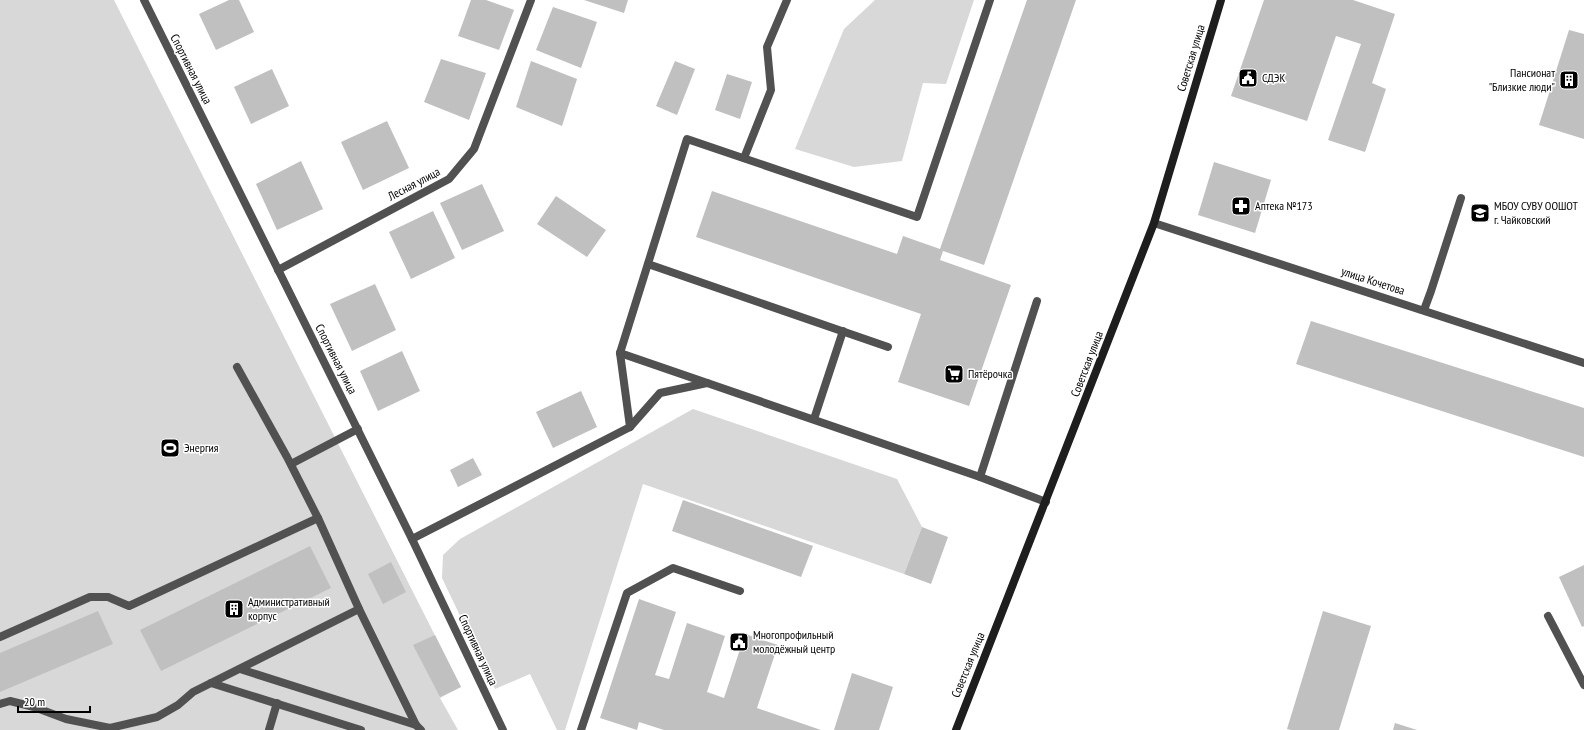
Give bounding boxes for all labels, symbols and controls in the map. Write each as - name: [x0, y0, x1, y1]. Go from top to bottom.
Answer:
- street label: Советская улица: [1173, 22, 1208, 93]
- street label: Спортивная улица: [167, 31, 216, 106]
- place label: Пансионат "Близкие люди": [1489, 65, 1555, 94]
- public building icon: СДЭК: [1237, 67, 1259, 89]
- building icon: Пансионат "Близкие люди": [1558, 69, 1580, 91]
- place label: СДЭК: [1262, 70, 1285, 85]
- street label: Лесная улица: [384, 163, 443, 204]
- pharmacy icon: Аптека №173: [1230, 195, 1252, 217]
- place label: Аптека №173: [1255, 198, 1313, 213]
- place label: МБОУ СУВУ ООШОТ г. Чайковский: [1494, 198, 1579, 227]
- school or university icon: МБОУ СУВУ ООШОТ г. Чайковский: [1469, 202, 1491, 224]
- street label: улица Кочетова: [1339, 263, 1407, 298]
- street label: Спортивная улица: [312, 321, 361, 396]
- street label: Советская улица: [1067, 329, 1106, 399]
- supermarket icon: Пятёрочка: [943, 363, 965, 385]
- place label: Пятёрочка: [968, 366, 1012, 381]
- sports icon: Энергия: [159, 437, 181, 459]
- place label: Энергия: [184, 440, 219, 455]
- place label: Административный корпус: [248, 594, 330, 623]
- building icon: Административный корпус: [223, 598, 245, 620]
- street label: Спортивная улица: [455, 612, 502, 688]
- place label: Многопрофильный молодёжный центр: [753, 627, 835, 656]
- street label: Советская улица: [948, 630, 988, 700]
- public building icon: Многопрофильный молодёжный центр: [728, 631, 750, 653]
- scale bar: [18, 688, 90, 714]
- text: 20 m: [24, 694, 45, 709]

